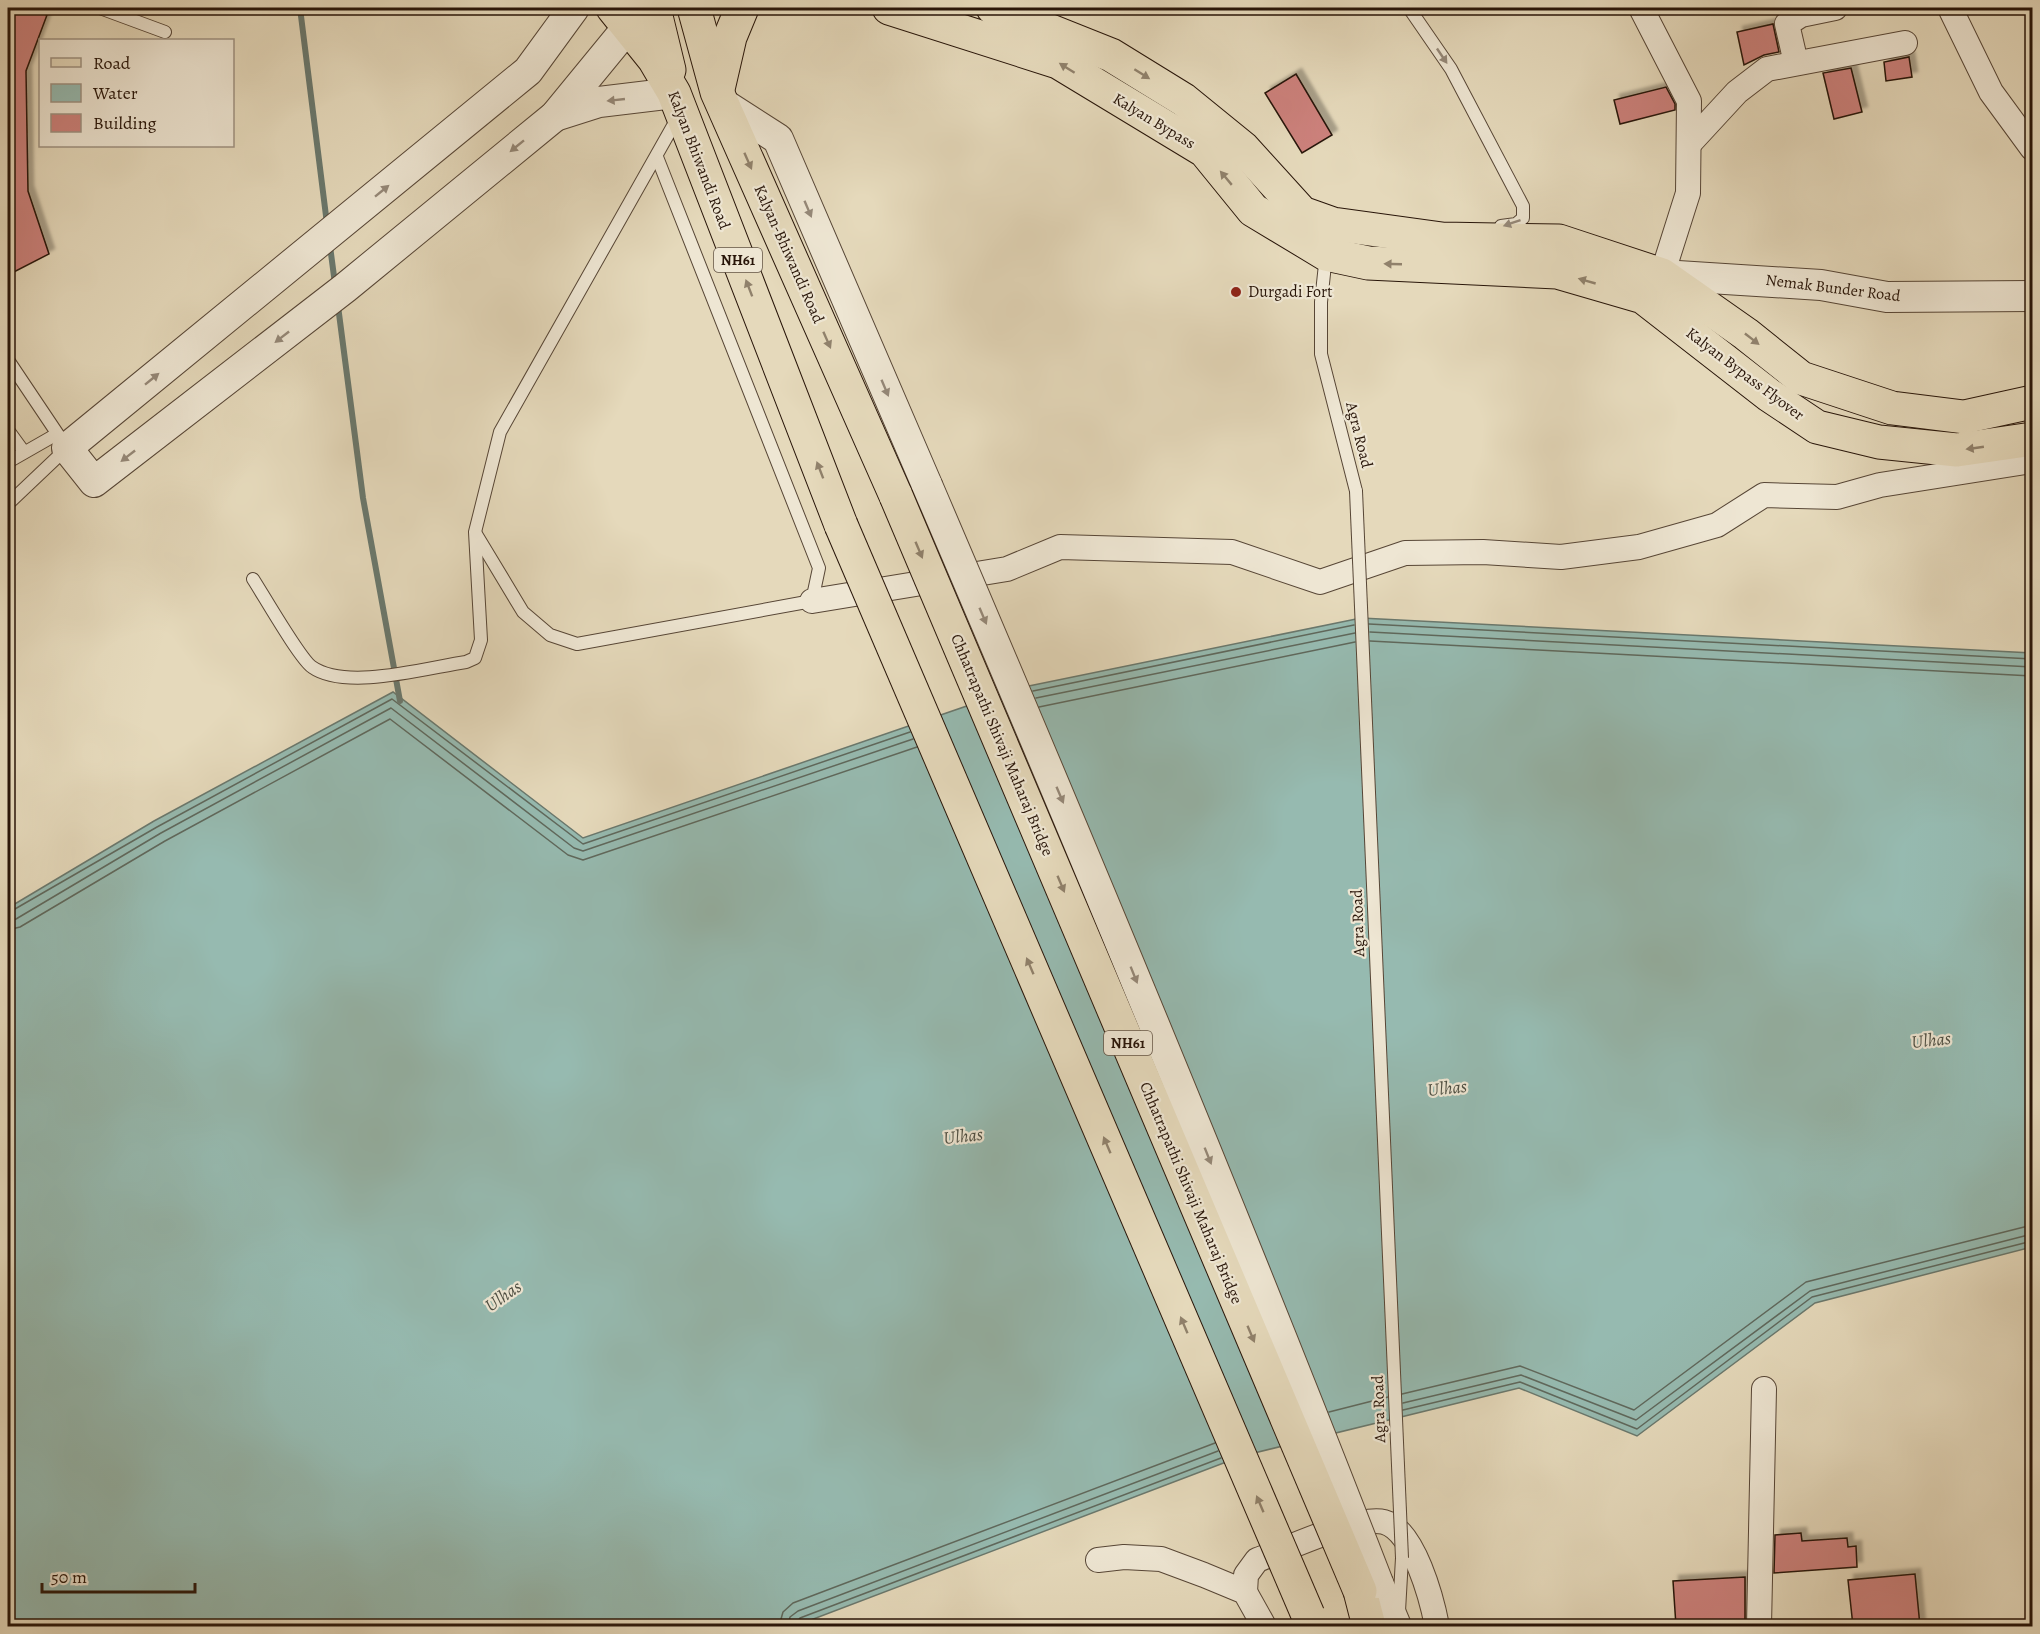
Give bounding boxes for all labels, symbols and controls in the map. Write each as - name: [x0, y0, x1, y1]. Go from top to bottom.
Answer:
- legend: [39, 39, 234, 147]
- one-way arrow: [1436, 48, 1447, 64]
- text: Road: [93, 51, 131, 75]
- one-way arrow: [1059, 62, 1075, 73]
- one-way arrow: [1134, 68, 1150, 79]
- text: Water: [92, 81, 138, 105]
- street label: Kalyan Bhiwandi Road: [662, 87, 736, 233]
- street label: Kalyan Bypass: [1109, 88, 1199, 154]
- one-way arrow: [607, 96, 626, 105]
- text: Building: [93, 111, 157, 135]
- one-way arrow: [509, 140, 525, 153]
- one-way arrow: [743, 153, 753, 171]
- one-way arrow: [1221, 170, 1233, 185]
- street label: Kalyan-Bhiwandi Road: [749, 181, 830, 327]
- one-way arrow: [374, 185, 389, 198]
- one-way arrow: [803, 200, 813, 218]
- one-way arrow: [1503, 218, 1521, 228]
- road number: NH61: [714, 248, 762, 272]
- one-way arrow: [1384, 259, 1403, 268]
- street label: Nemak Bunder Road: [1764, 269, 1902, 307]
- one-way arrow: [1577, 276, 1595, 285]
- one-way arrow: [744, 279, 754, 297]
- place label: Durgadi Fort: [1248, 281, 1332, 303]
- marker: Durgadi Fort: [1229, 285, 1243, 299]
- street label: Kalyan Bypass Flyover: [1681, 322, 1809, 426]
- one-way arrow: [274, 330, 290, 343]
- one-way arrow: [822, 331, 832, 349]
- one-way arrow: [1744, 332, 1760, 345]
- one-way arrow: [144, 374, 159, 386]
- one-way arrow: [881, 379, 890, 397]
- street label: Agra Road: [1340, 399, 1378, 471]
- one-way arrow: [1965, 443, 1984, 452]
- one-way arrow: [120, 450, 136, 462]
- one-way arrow: [814, 461, 824, 479]
- one-way arrow: [914, 541, 924, 559]
- one-way arrow: [978, 607, 988, 625]
- street label: Chhatrapathi Shivaji Maharaj Bridge: [945, 631, 1059, 859]
- one-way arrow: [1055, 786, 1065, 804]
- one-way arrow: [1056, 875, 1065, 892]
- street label: Agra Road: [1346, 889, 1370, 958]
- one-way arrow: [1025, 957, 1034, 975]
- one-way arrow: [1130, 966, 1139, 984]
- water label: Ulhas: [1910, 1026, 1952, 1054]
- road number: NH61: [1104, 1031, 1152, 1055]
- water label: Ulhas: [1426, 1074, 1468, 1102]
- street label: Chhatrapathi Shivaji Maharaj Bridge: [1134, 1079, 1248, 1307]
- water label: Ulhas: [942, 1122, 984, 1150]
- one-way arrow: [1102, 1136, 1112, 1154]
- one-way arrow: [1203, 1147, 1213, 1165]
- water label: Ulhas: [480, 1275, 526, 1317]
- one-way arrow: [1179, 1316, 1188, 1333]
- one-way arrow: [1247, 1325, 1256, 1343]
- street label: Agra Road: [1367, 1375, 1391, 1444]
- one-way arrow: [1255, 1494, 1265, 1512]
- scale bar: [42, 1556, 195, 1594]
- text: 50 m: [51, 1565, 87, 1589]

